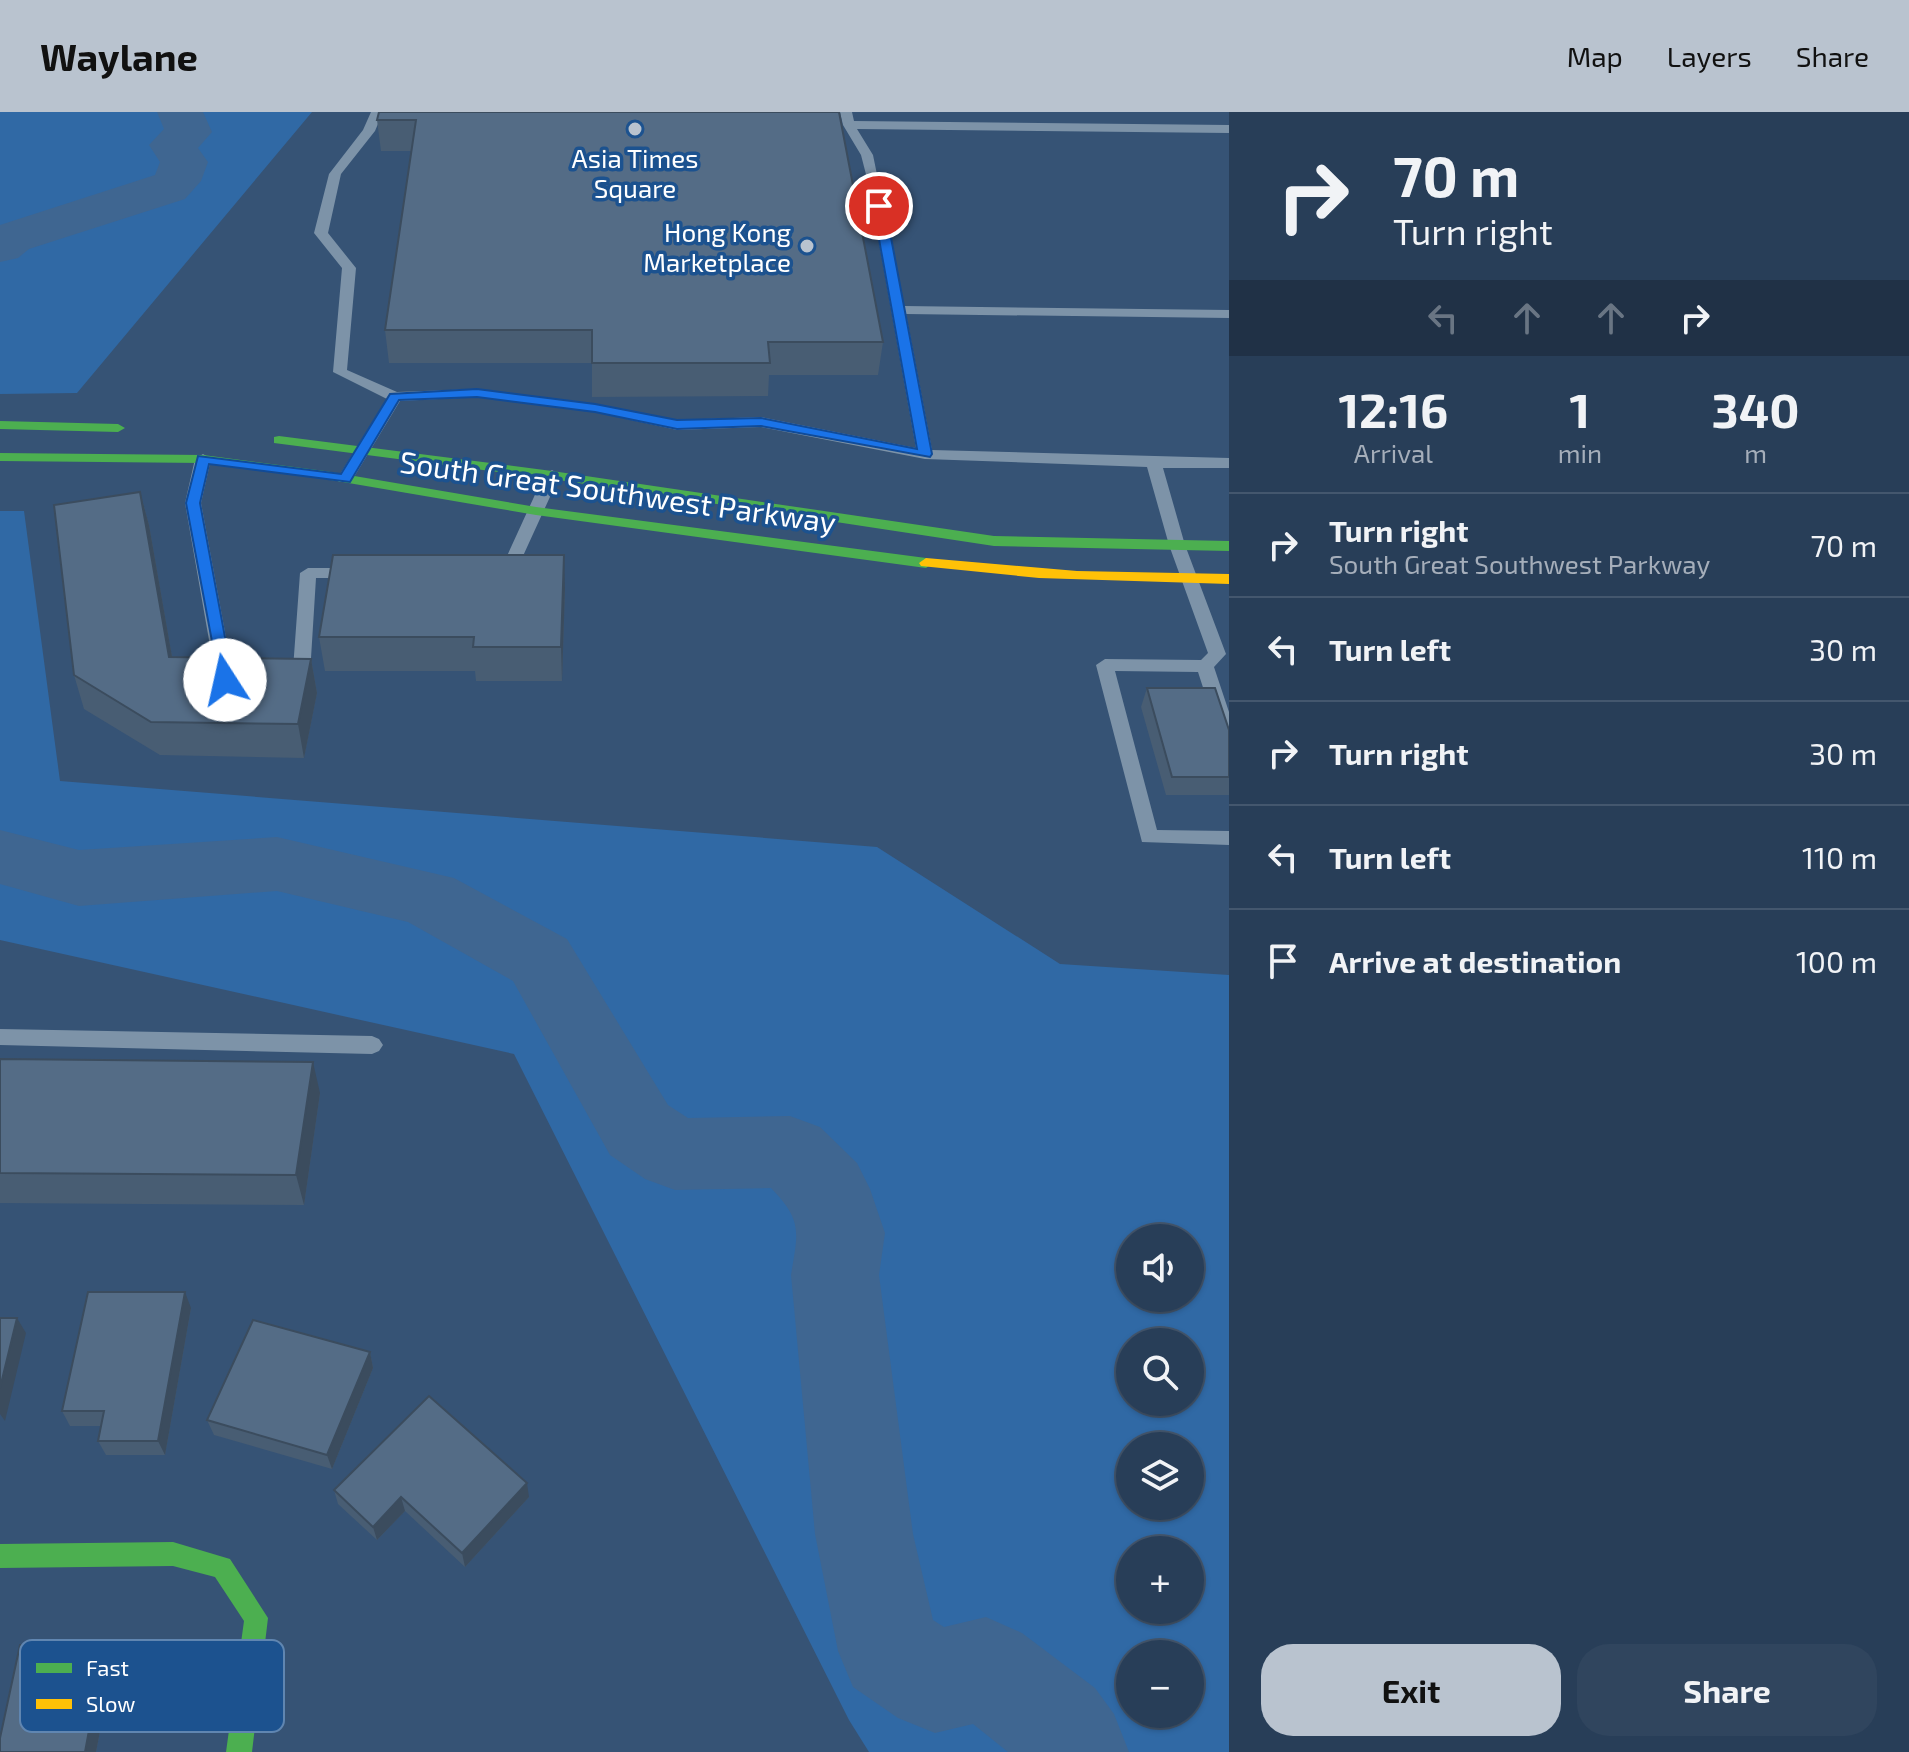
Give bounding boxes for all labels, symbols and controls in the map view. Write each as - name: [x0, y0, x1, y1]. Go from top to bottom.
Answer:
- text: Waylane: [40, 33, 198, 79]
- text: Map: [1567, 39, 1623, 73]
- text: Layers: [1667, 39, 1752, 73]
- text: Share: [1796, 39, 1869, 73]
- marker: Asia Times Square: [626, 120, 644, 138]
- text: 70 m: [1393, 141, 1519, 208]
- place label: Asia Times Square: [572, 142, 698, 203]
- icon: right: [1261, 144, 1365, 248]
- pin: [845, 172, 913, 240]
- icon: arrive: [857, 184, 901, 228]
- text: Turn right: [1393, 209, 1553, 252]
- place label: Hong Kong Marketplace: [643, 216, 791, 277]
- marker: Hong Kong Marketplace: [798, 237, 816, 255]
- icon: left: [1421, 296, 1465, 340]
- icon: ahead: [1505, 296, 1549, 340]
- icon: ahead: [1589, 296, 1633, 340]
- icon: right: [1673, 296, 1717, 340]
- text: 12:16: [1338, 380, 1448, 438]
- text: 1: [1570, 380, 1590, 438]
- text: 340: [1712, 380, 1800, 438]
- text: Arrival: [1354, 437, 1433, 468]
- text: min: [1558, 437, 1602, 468]
- text: m: [1744, 437, 1767, 468]
- street label: South Great Southwest Parkway: [398, 443, 838, 539]
- text: Turn right: [1329, 512, 1469, 548]
- icon: right: [1261, 523, 1305, 567]
- text: 70 m: [1811, 527, 1877, 563]
- text: South Great Southwest Parkway: [1329, 548, 1710, 579]
- icon: left: [1261, 627, 1305, 671]
- text: Turn left: [1329, 631, 1451, 667]
- text: 30 m: [1809, 631, 1877, 667]
- position arrow: [183, 638, 267, 722]
- icon: right: [1261, 731, 1305, 775]
- text: Turn right: [1329, 735, 1469, 771]
- text: 30 m: [1809, 735, 1877, 771]
- icon: left: [1261, 835, 1305, 879]
- text: Turn left: [1329, 839, 1451, 875]
- text: 110 m: [1802, 839, 1877, 875]
- icon: arrive: [1261, 939, 1305, 983]
- text: Arrive at destination: [1329, 943, 1621, 979]
- text: 100 m: [1796, 943, 1877, 979]
- map controls: [1116, 1224, 1204, 1728]
- button: sound: [1116, 1224, 1204, 1312]
- button: search: [1116, 1328, 1204, 1416]
- button: layers: [1116, 1432, 1204, 1520]
- button: +: [1116, 1536, 1204, 1624]
- legend: [20, 1640, 284, 1732]
- button: −: [1116, 1640, 1204, 1728]
- button: Exit: [1261, 1644, 1561, 1736]
- button: Share: [1577, 1644, 1877, 1736]
- text: Fast: [86, 1654, 129, 1680]
- text: Slow: [86, 1690, 135, 1716]

